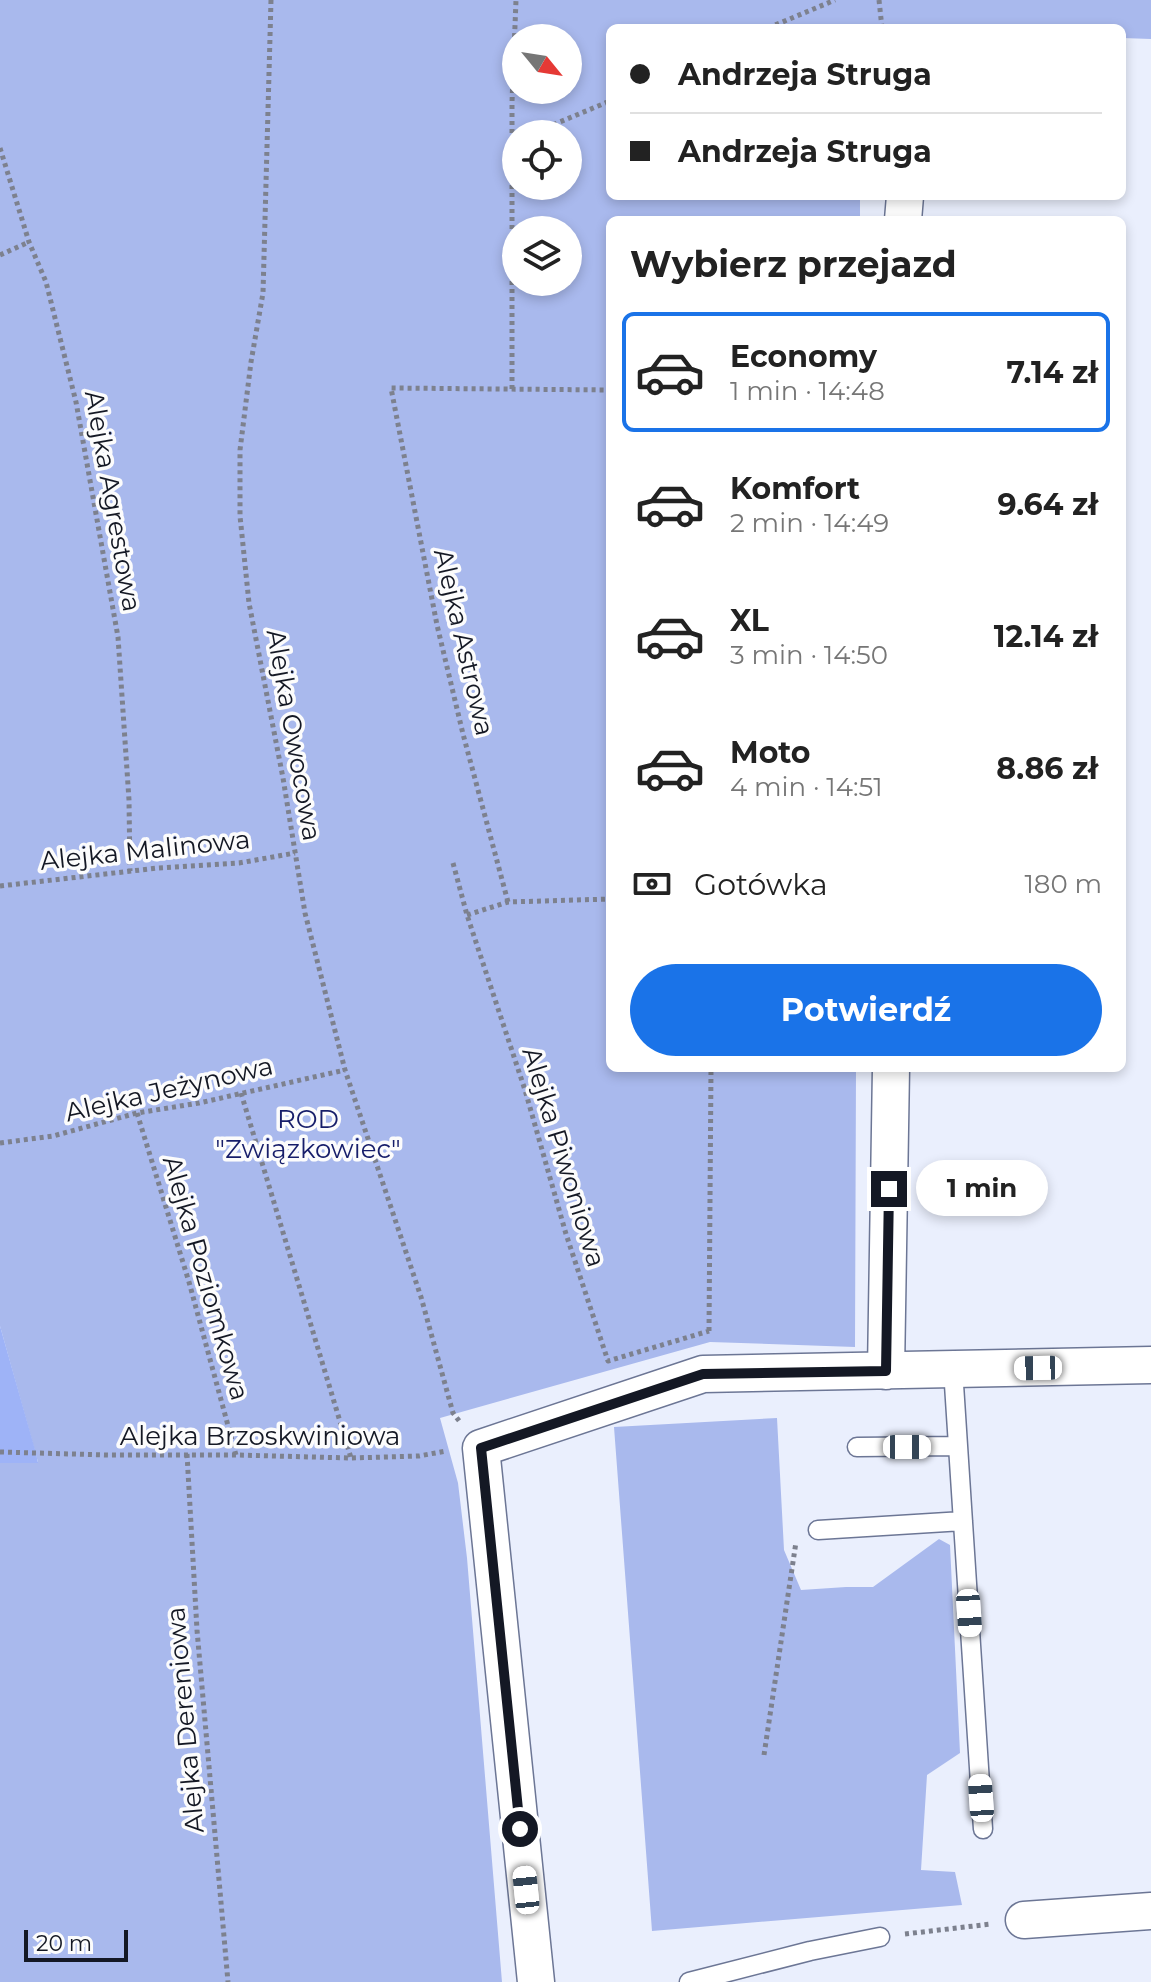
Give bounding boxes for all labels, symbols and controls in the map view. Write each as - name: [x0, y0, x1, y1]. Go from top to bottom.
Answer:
- north arrow: [502, 24, 582, 104]
- map controls: [502, 24, 582, 296]
- text: Andrzeja Struga: [678, 56, 932, 93]
- button: locate: [502, 120, 582, 200]
- text: Andrzeja Struga: [678, 133, 932, 170]
- button: layers: [502, 216, 582, 296]
- text: Wybierz przejazd: [630, 242, 957, 286]
- icon: car: [634, 336, 706, 408]
- text: Economy: [730, 338, 877, 375]
- text: 7.14 zł: [1006, 354, 1098, 391]
- text: 1 min · 14:48: [730, 375, 885, 407]
- street label: Alejka Agrestowa: [78, 388, 148, 614]
- icon: car: [634, 468, 706, 540]
- text: Komfort: [730, 470, 860, 507]
- text: 9.64 zł: [997, 486, 1098, 523]
- text: 2 min · 14:49: [730, 507, 889, 539]
- street label: Alejka Astrowa: [427, 545, 501, 739]
- icon: car: [634, 600, 706, 672]
- text: XL: [730, 602, 769, 639]
- text: 12.14 zł: [994, 618, 1098, 655]
- street label: Alejka Owocowa: [260, 627, 328, 843]
- text: 3 min · 14:50: [730, 639, 888, 671]
- icon: car: [634, 732, 706, 804]
- text: Moto: [730, 734, 811, 771]
- text: 8.86 zł: [996, 750, 1098, 787]
- text: 4 min · 14:51: [730, 771, 883, 803]
- street label: Alejka Malinowa: [38, 823, 252, 877]
- icon: cash: [630, 862, 674, 906]
- text: Gotówka: [694, 866, 828, 903]
- text: 180 m: [1024, 868, 1102, 900]
- button: Potwierdź: [630, 964, 1102, 1056]
- street label: Alejka Piwoniowa: [515, 1043, 613, 1271]
- street label: Alejka Jeżynowa: [62, 1050, 276, 1128]
- park label: ROD "Związkowiec": [215, 1103, 401, 1165]
- street label: Alejka Poziomkowa: [156, 1152, 256, 1404]
- callout: 1 min: [917, 1161, 1049, 1217]
- route end: [871, 1171, 907, 1207]
- text: 1 min: [947, 1172, 1017, 1204]
- car: [1014, 1356, 1062, 1380]
- street label: Alejka Brzoskwiniowa: [120, 1420, 400, 1452]
- car: [883, 1435, 931, 1459]
- car: [955, 1588, 983, 1638]
- street label: Alejka Dereniowa: [159, 1606, 211, 1834]
- car: [967, 1773, 995, 1823]
- route start: [502, 1811, 538, 1847]
- car: [512, 1865, 540, 1915]
- scale bar: [24, 1926, 128, 1962]
- text: 20 m: [36, 1930, 92, 1957]

